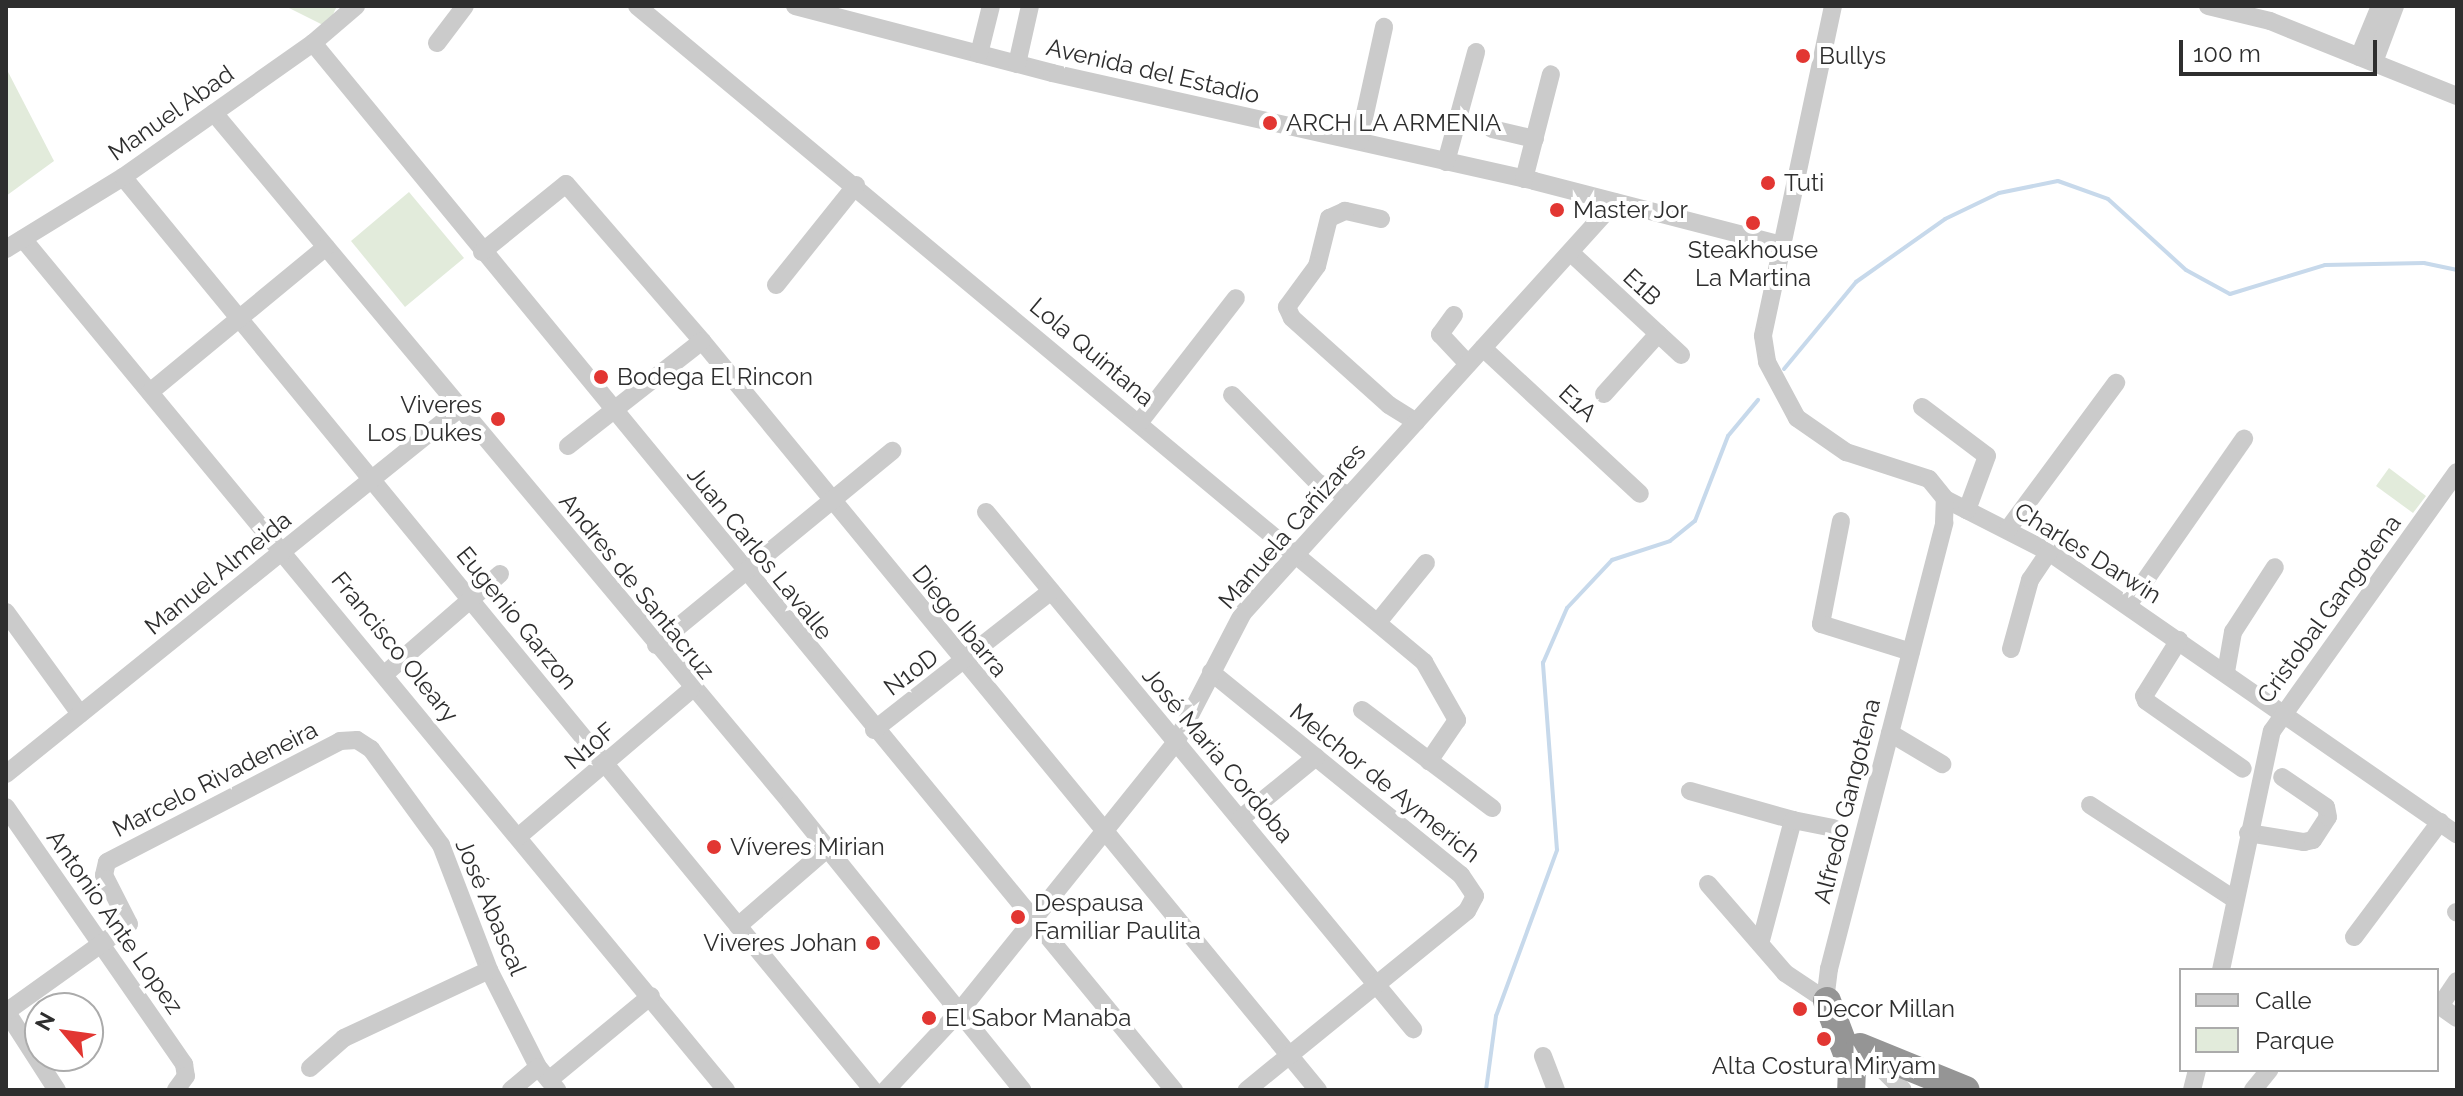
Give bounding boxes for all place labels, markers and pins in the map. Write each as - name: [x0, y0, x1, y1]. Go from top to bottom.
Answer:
- place label: Bullys: [1819, 42, 1886, 70]
- marker: Bullys: [1794, 47, 1812, 65]
- place label: ARCH LA ARMENIA: [1286, 109, 1503, 137]
- marker: ARCH LA ARMENIA: [1261, 114, 1279, 132]
- place label: Tuti: [1784, 169, 1824, 197]
- marker: Tuti: [1759, 174, 1777, 192]
- place label: Master Jor: [1573, 196, 1689, 224]
- marker: Master Jor: [1548, 201, 1566, 219]
- marker: Steakhouse La Martina: [1744, 214, 1762, 232]
- place label: Steakhouse La Martina: [1688, 236, 1818, 292]
- place label: Bodega El Rincon: [617, 363, 814, 391]
- marker: Bodega El Rincon: [592, 368, 610, 386]
- place label: Viveres Los Dukes: [367, 391, 482, 447]
- marker: Viveres Los Dukes: [489, 410, 507, 428]
- place label: Víveres Mirian: [730, 833, 885, 861]
- marker: Víveres Mirian: [705, 838, 723, 856]
- place label: Despausa Familiar Paulita: [1034, 889, 1201, 945]
- marker: Despausa Familiar Paulita: [1009, 908, 1027, 926]
- place label: Viveres Johan: [703, 929, 857, 957]
- marker: Viveres Johan: [864, 934, 882, 952]
- place label: Decor Millan: [1816, 995, 1956, 1023]
- marker: Decor Millan: [1791, 1000, 1809, 1018]
- place label: El Sabor Manaba: [945, 1004, 1133, 1032]
- marker: El Sabor Manaba: [920, 1009, 938, 1027]
- marker: Alta Costura Miryam: [1815, 1030, 1833, 1048]
- place label: Alta Costura Miryam: [1712, 1052, 1936, 1080]

